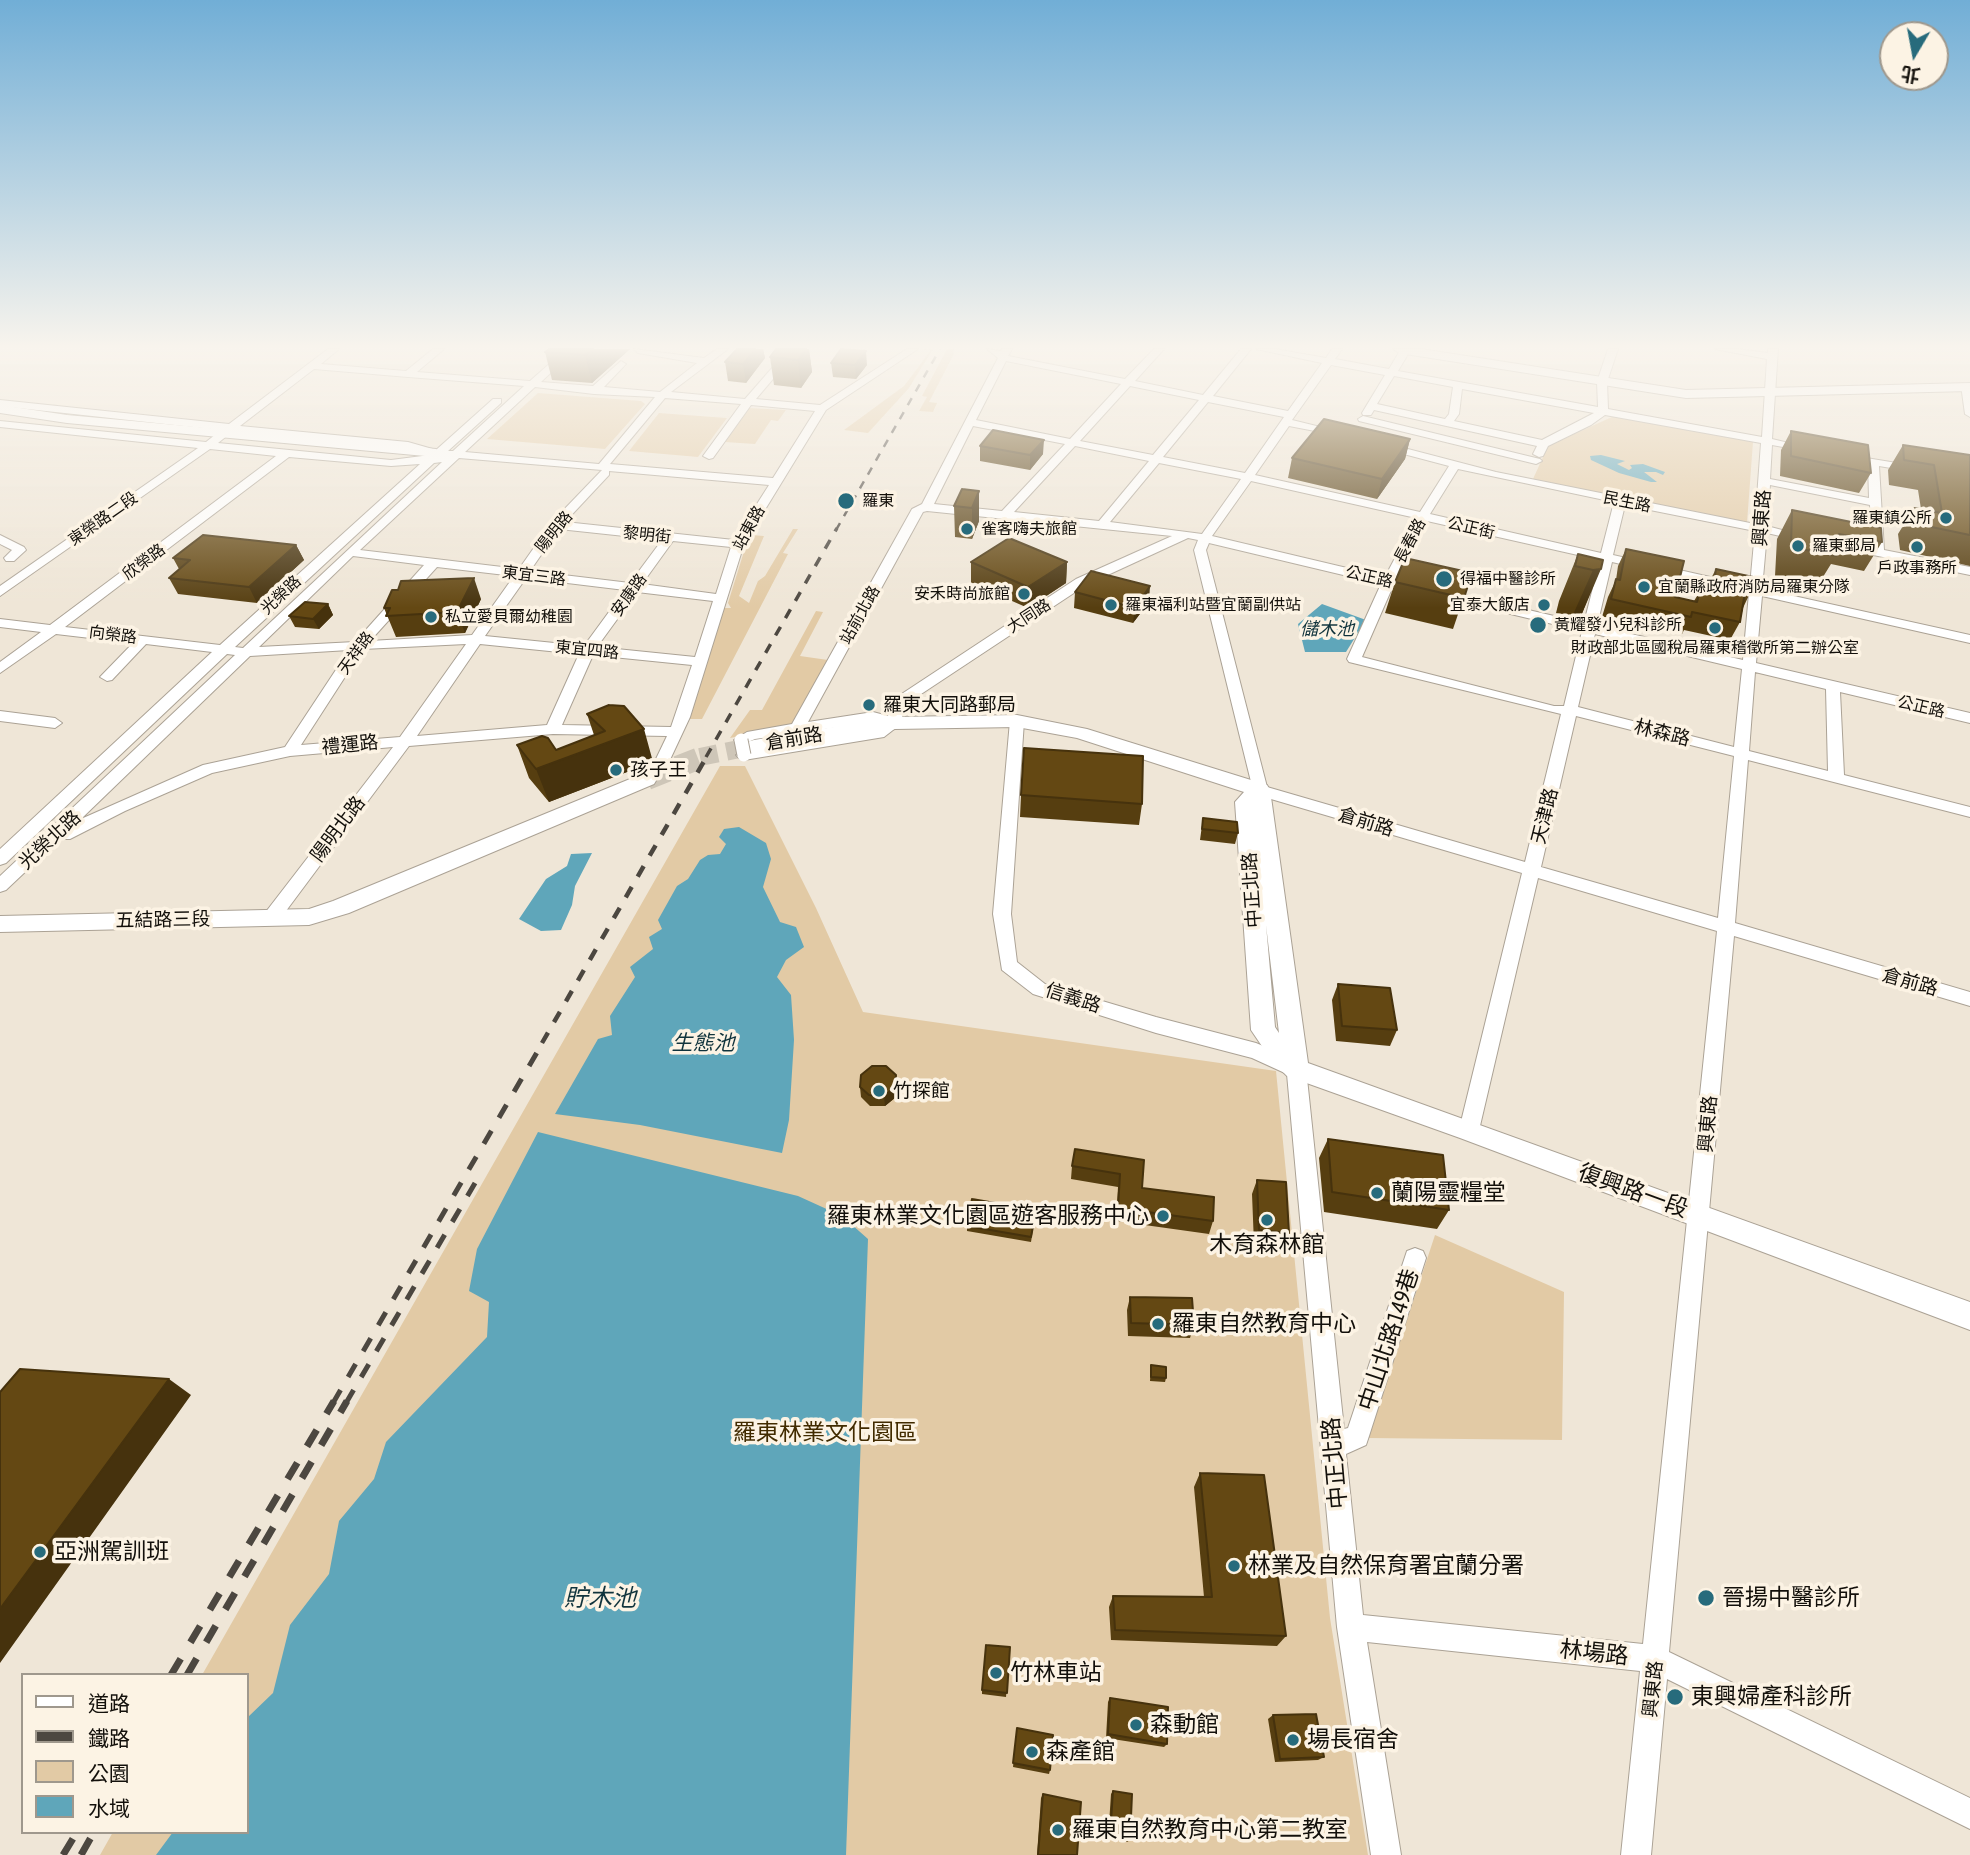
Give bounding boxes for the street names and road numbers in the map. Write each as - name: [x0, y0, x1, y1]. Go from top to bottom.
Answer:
- street label: 東榮路二段: [65, 488, 141, 550]
- street label: 民生路: [1602, 488, 1652, 516]
- street label: 興東路: [1749, 489, 1775, 547]
- street label: 站東路: [729, 502, 769, 554]
- street label: 陽明路: [531, 507, 577, 557]
- street label: 公正街: [1445, 513, 1497, 543]
- street label: 長春路: [1390, 515, 1430, 567]
- street label: 黎明街: [622, 523, 672, 547]
- street label: 欣榮路: [119, 540, 169, 584]
- street label: 公正路: [1343, 562, 1395, 592]
- street label: 東宜三路: [501, 563, 567, 589]
- street label: 安康路: [607, 570, 651, 620]
- street label: 光榮路: [257, 572, 305, 618]
- street label: 站前北路: [836, 582, 884, 648]
- street label: 大同路: [1004, 595, 1054, 637]
- street label: 向榮路: [88, 623, 138, 647]
- street label: 天祥路: [334, 628, 378, 678]
- street label: 東宜四路: [554, 637, 620, 663]
- street label: 公正路: [1895, 692, 1947, 722]
- street label: 林森路: [1632, 715, 1692, 751]
- street label: 倉前路: [764, 723, 824, 755]
- street label: 禮運路: [320, 731, 380, 759]
- street label: 天津路: [1527, 786, 1563, 846]
- street label: 陽明北路: [306, 792, 370, 866]
- street label: 倉前路: [1335, 803, 1397, 841]
- street label: 光榮北路: [14, 806, 86, 874]
- street label: 中正北路: [1238, 851, 1266, 929]
- street label: 五結路三段: [115, 908, 211, 932]
- street label: 倉前路: [1879, 963, 1941, 1001]
- street label: 信義路: [1042, 978, 1104, 1018]
- street label: 興東路: [1694, 1095, 1722, 1153]
- street label: 復興路一段: [1574, 1158, 1692, 1224]
- street label: 中山北路149巷: [1353, 1266, 1425, 1414]
- street label: 中正北路: [1317, 1416, 1353, 1510]
- street label: 林場路: [1558, 1636, 1630, 1670]
- street label: 興東路: [1639, 1659, 1667, 1719]

